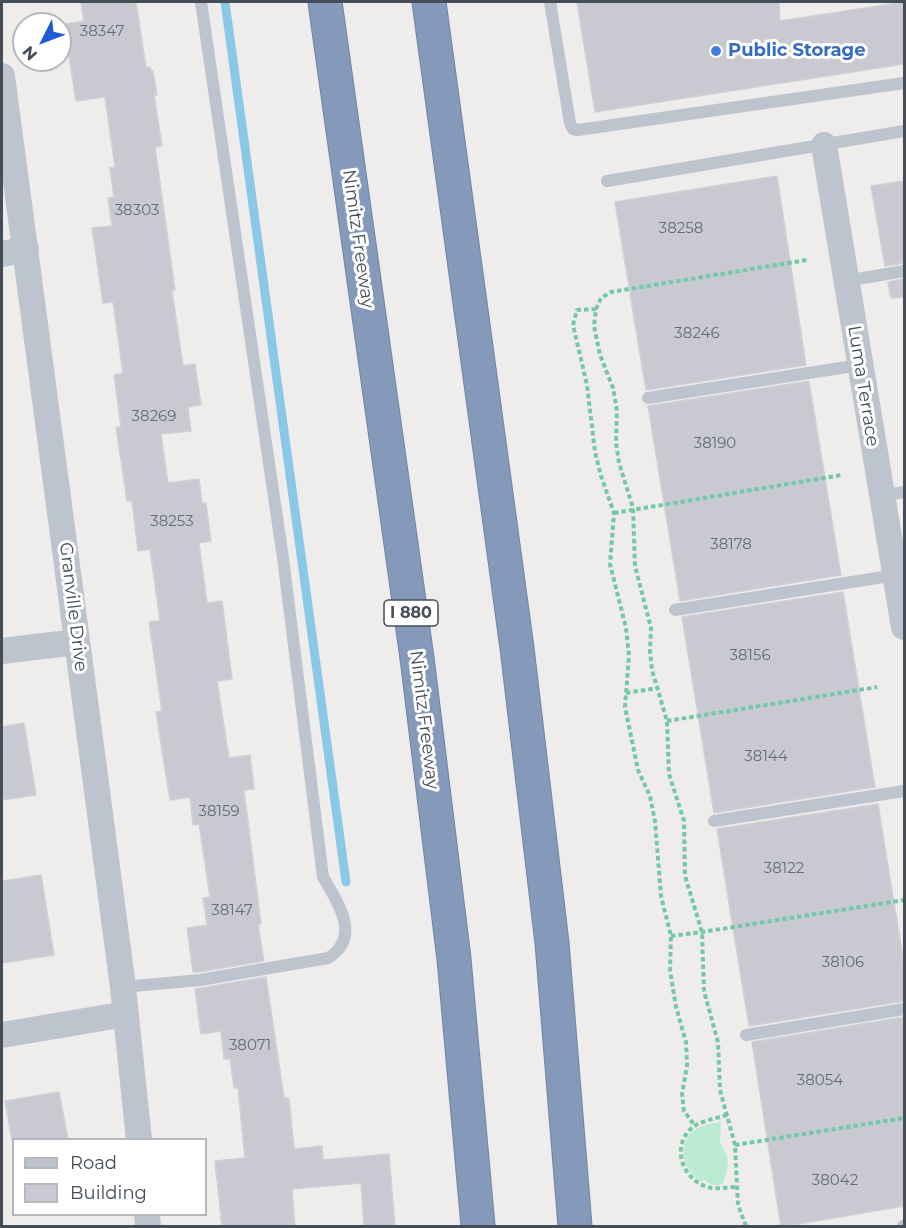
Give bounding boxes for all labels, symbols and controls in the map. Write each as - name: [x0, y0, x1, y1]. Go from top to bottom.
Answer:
- north arrow: [12, 12, 72, 72]
- house number: 38347: [80, 23, 124, 41]
- place label: Public Storage: [728, 40, 866, 62]
- text: N: [18, 42, 41, 64]
- marker: Public Storage: [709, 44, 723, 58]
- street label: Nimitz Freeway: [338, 168, 378, 310]
- house number: 38303: [115, 202, 159, 220]
- house number: 38258: [659, 220, 703, 238]
- street label: Luma Terrace: [843, 324, 883, 448]
- house number: 38246: [674, 325, 720, 343]
- house number: 38269: [132, 408, 176, 426]
- house number: 38190: [694, 435, 736, 453]
- house number: 38253: [150, 513, 194, 531]
- house number: 38178: [710, 536, 752, 554]
- street label: Granville Drive: [54, 541, 92, 673]
- road number: I 880: [384, 600, 438, 626]
- house number: 38156: [729, 647, 771, 665]
- street label: Nimitz Freeway: [405, 649, 443, 791]
- house number: 38144: [744, 748, 788, 766]
- house number: 38159: [198, 803, 240, 821]
- house number: 38122: [764, 860, 804, 878]
- house number: 38147: [211, 902, 253, 920]
- house number: 38106: [822, 954, 864, 972]
- house number: 38071: [229, 1037, 271, 1055]
- house number: 38054: [797, 1072, 843, 1090]
- legend: [12, 1138, 207, 1216]
- text: Road: [70, 1152, 117, 1174]
- house number: 38042: [812, 1172, 858, 1190]
- text: Building: [70, 1182, 147, 1204]

